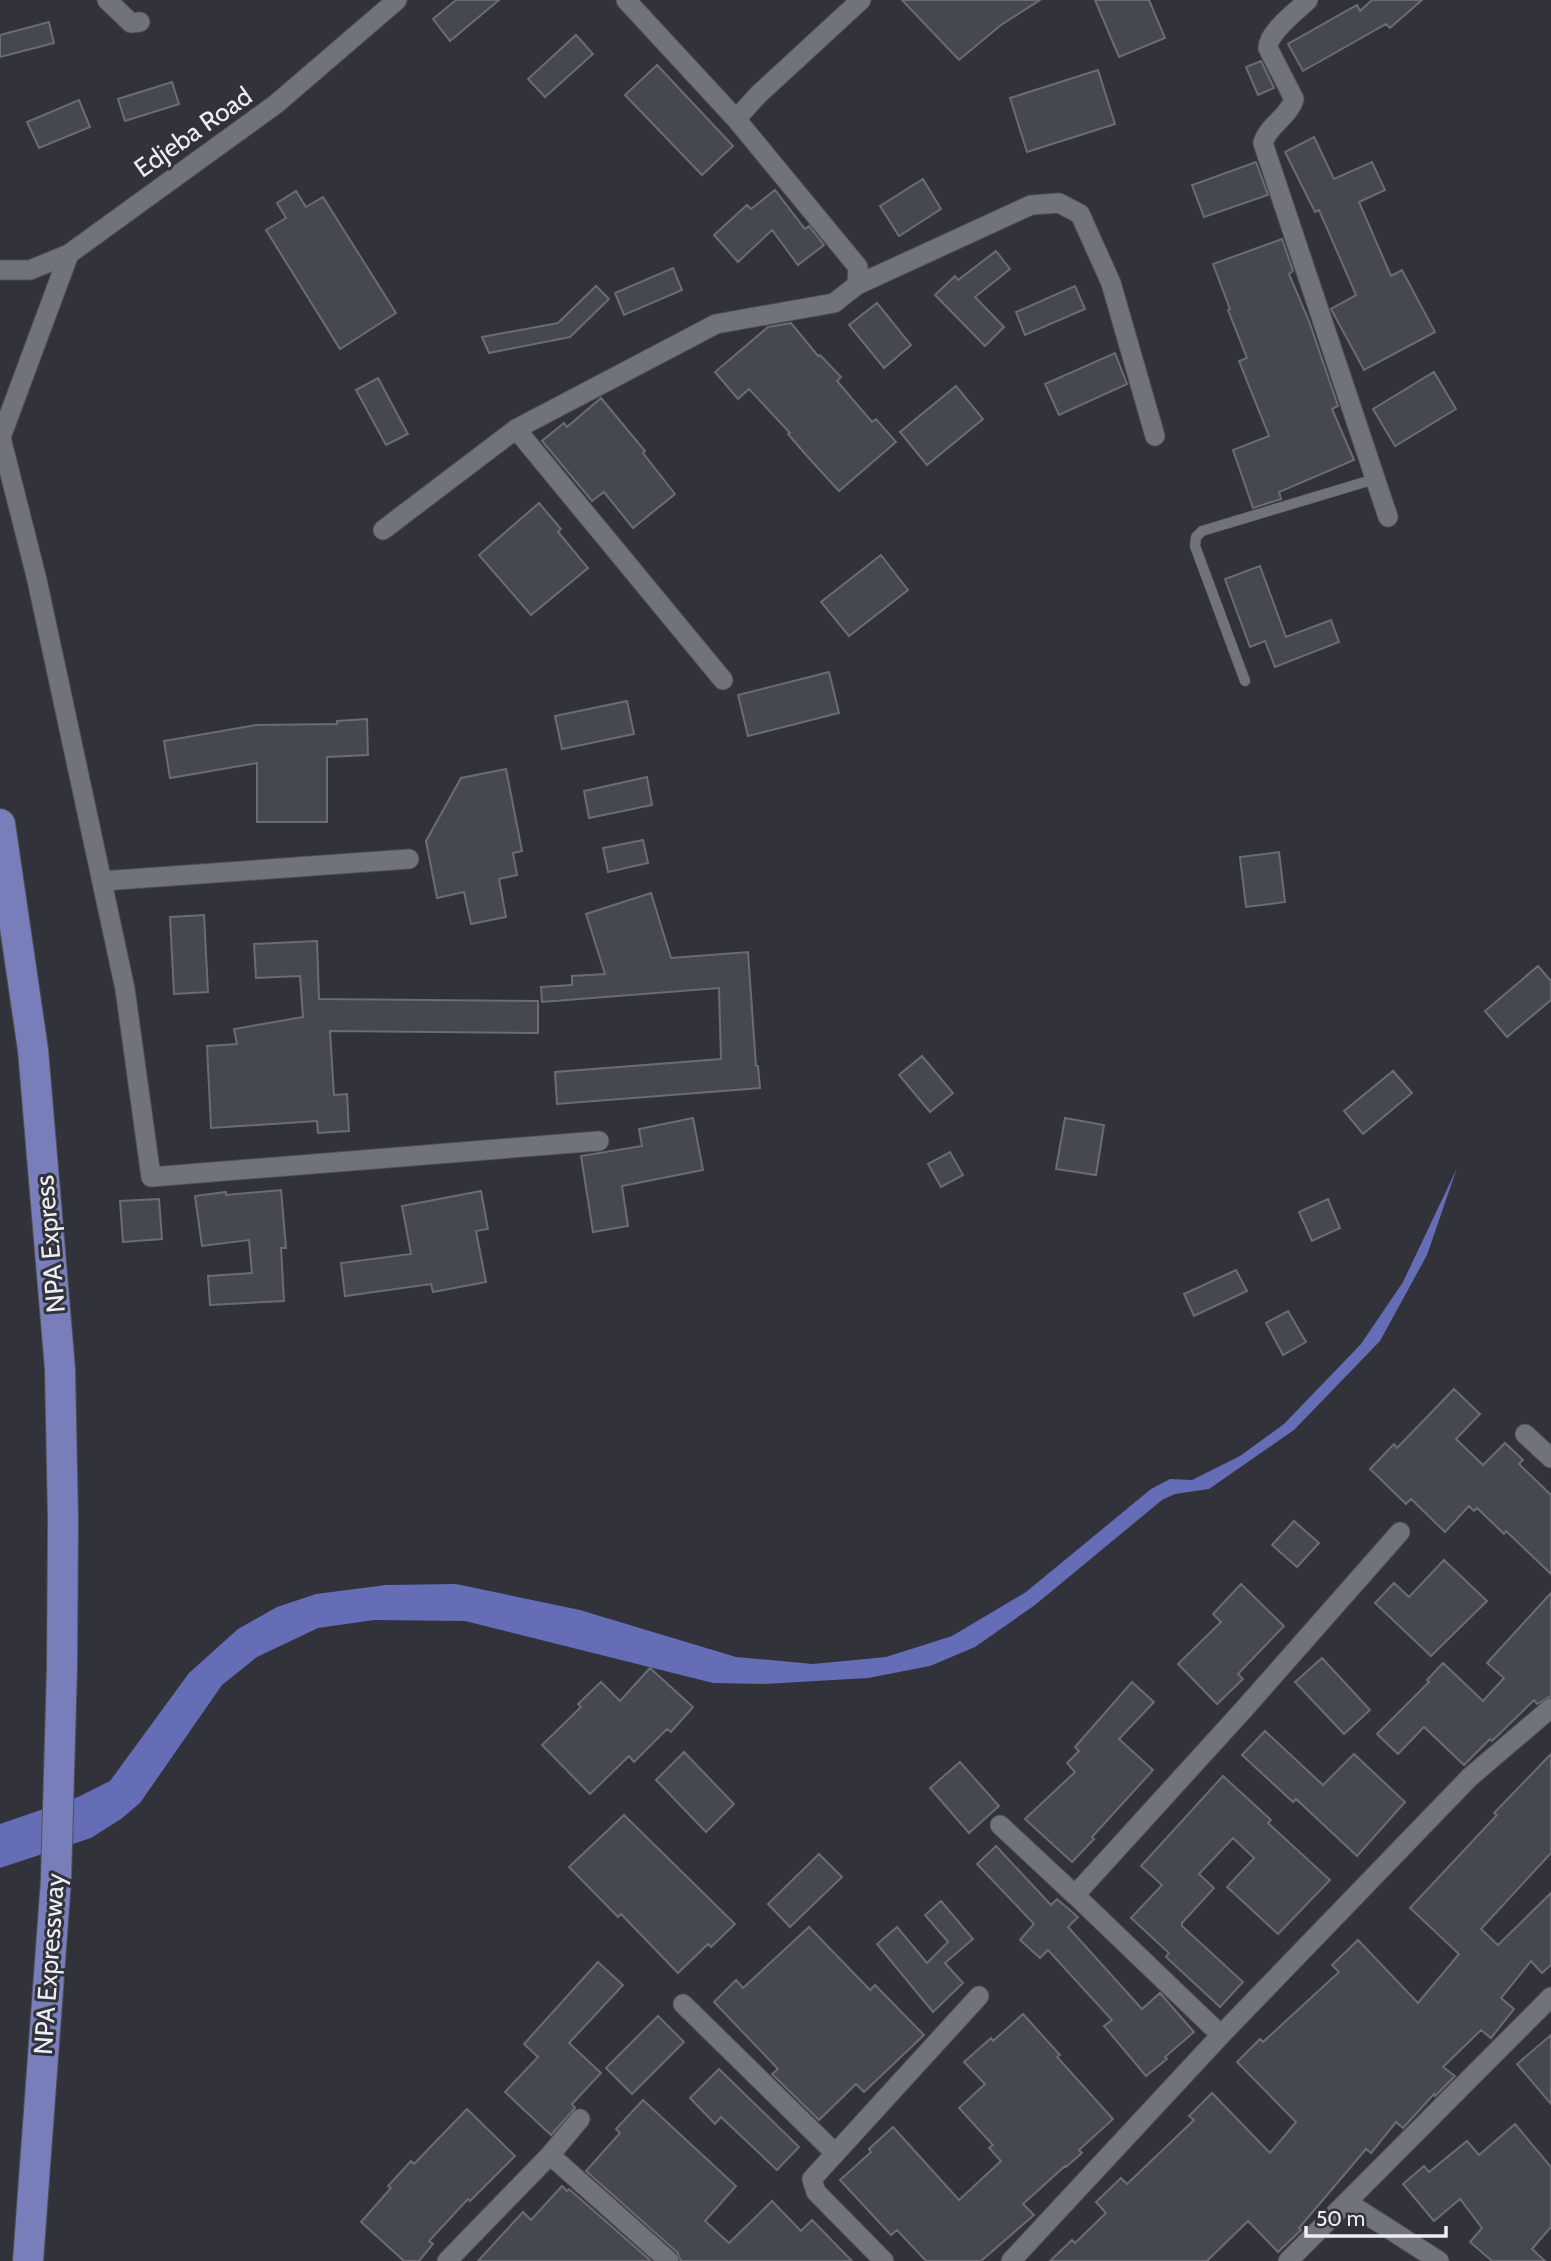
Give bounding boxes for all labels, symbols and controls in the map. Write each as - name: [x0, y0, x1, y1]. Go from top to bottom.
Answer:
- street label: Edjeba Road: [128, 80, 258, 184]
- street label: NPA Express: [28, 1174, 72, 1314]
- street label: NPA Expressway: [27, 1872, 71, 2056]
- scale bar: [1306, 2194, 1446, 2238]
- text: 50 m: [1316, 2206, 1365, 2231]

